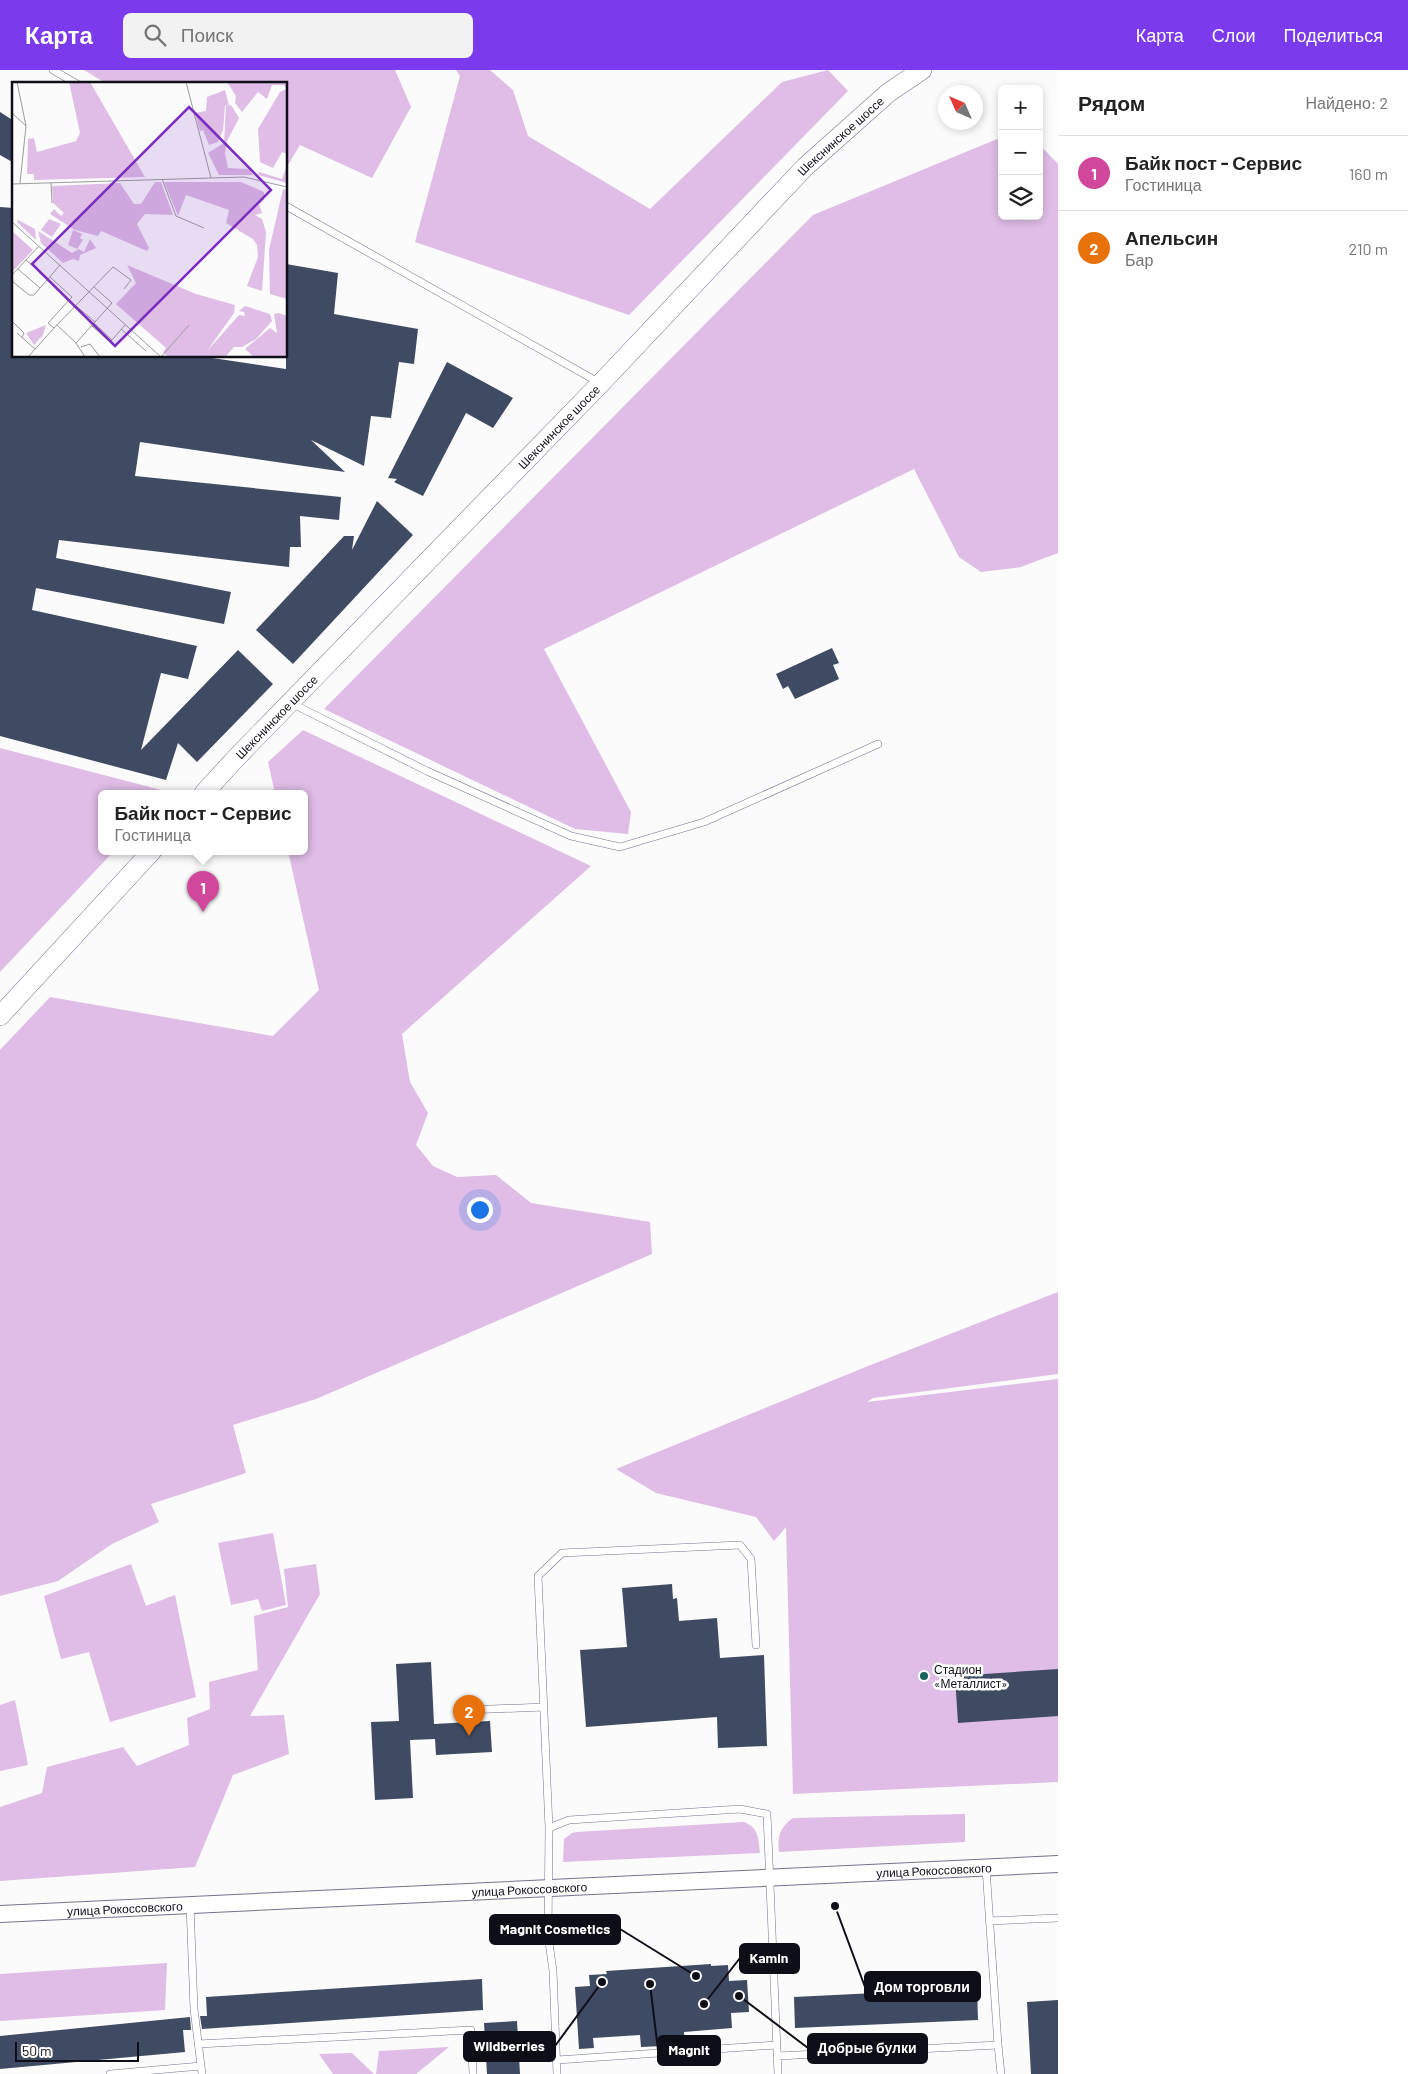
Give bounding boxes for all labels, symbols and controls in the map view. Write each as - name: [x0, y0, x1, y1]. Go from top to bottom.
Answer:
- search box: [123, 13, 473, 58]
- text: Карта: [25, 20, 93, 49]
- icon: search: [141, 21, 169, 49]
- text: Поиск: [181, 23, 233, 46]
- text: Карта: [1136, 24, 1184, 46]
- text: Слои: [1212, 24, 1256, 46]
- text: Поделиться: [1284, 24, 1383, 46]
- inset map: [12, 82, 288, 358]
- north arrow: [938, 85, 983, 130]
- map controls: [998, 85, 1043, 220]
- button: +: [998, 85, 1043, 130]
- text: Рядом: [1078, 90, 1145, 115]
- street label: Шекснинское шоссе: [794, 93, 887, 178]
- text: Найдено: 2: [1305, 93, 1388, 112]
- button: −: [998, 130, 1043, 175]
- text: Байк пост - Сервис: [1125, 151, 1302, 174]
- text: 1: [1091, 164, 1097, 183]
- text: 160 m: [1349, 164, 1388, 183]
- button: layers: [998, 175, 1043, 220]
- text: Гостиница: [1125, 175, 1202, 194]
- text: Апельсин: [1125, 226, 1218, 249]
- text: 2: [1090, 239, 1098, 258]
- text: 210 m: [1349, 239, 1388, 258]
- text: Бар: [1125, 250, 1153, 269]
- street label: Шекснинское шоссе: [515, 382, 603, 471]
- street label: Шекснинское шоссе: [232, 672, 320, 761]
- popup: [98, 790, 308, 855]
- text: Байк пост - Сервис: [114, 801, 292, 824]
- text: Гостиница: [114, 825, 191, 844]
- pin: 1: [187, 871, 219, 912]
- your location: [467, 1197, 493, 1223]
- place label: Стадион «Металлист»: [934, 1662, 1008, 1690]
- marker: Стадион «Металлист»: [918, 1670, 930, 1682]
- pin: 2: [453, 1695, 485, 1736]
- street label: улица Рокоссовского: [876, 1860, 992, 1881]
- street label: улица Рокоссовского: [471, 1879, 588, 1900]
- street label: улица Рокоссовского: [67, 1898, 183, 1919]
- callout: Magnit Cosmetics: [490, 1915, 620, 1944]
- text: Magnit Cosmetics: [500, 1920, 610, 1937]
- callout: Kamin: [740, 1944, 799, 1973]
- text: Kamin: [749, 1949, 789, 1966]
- callout: Дом торговли: [865, 1972, 980, 2001]
- text: Дом торговли: [874, 1978, 970, 1995]
- callout: Wildberries: [464, 2032, 555, 2061]
- callout: Добрые булки: [808, 2034, 927, 2063]
- callout: Magnit: [658, 2036, 720, 2065]
- text: Wildberries: [473, 2037, 545, 2054]
- scale bar: [15, 2039, 139, 2062]
- text: Добрые булки: [817, 2039, 917, 2056]
- text: Magnit: [668, 2041, 710, 2058]
- text: 50 m: [22, 2042, 51, 2059]

